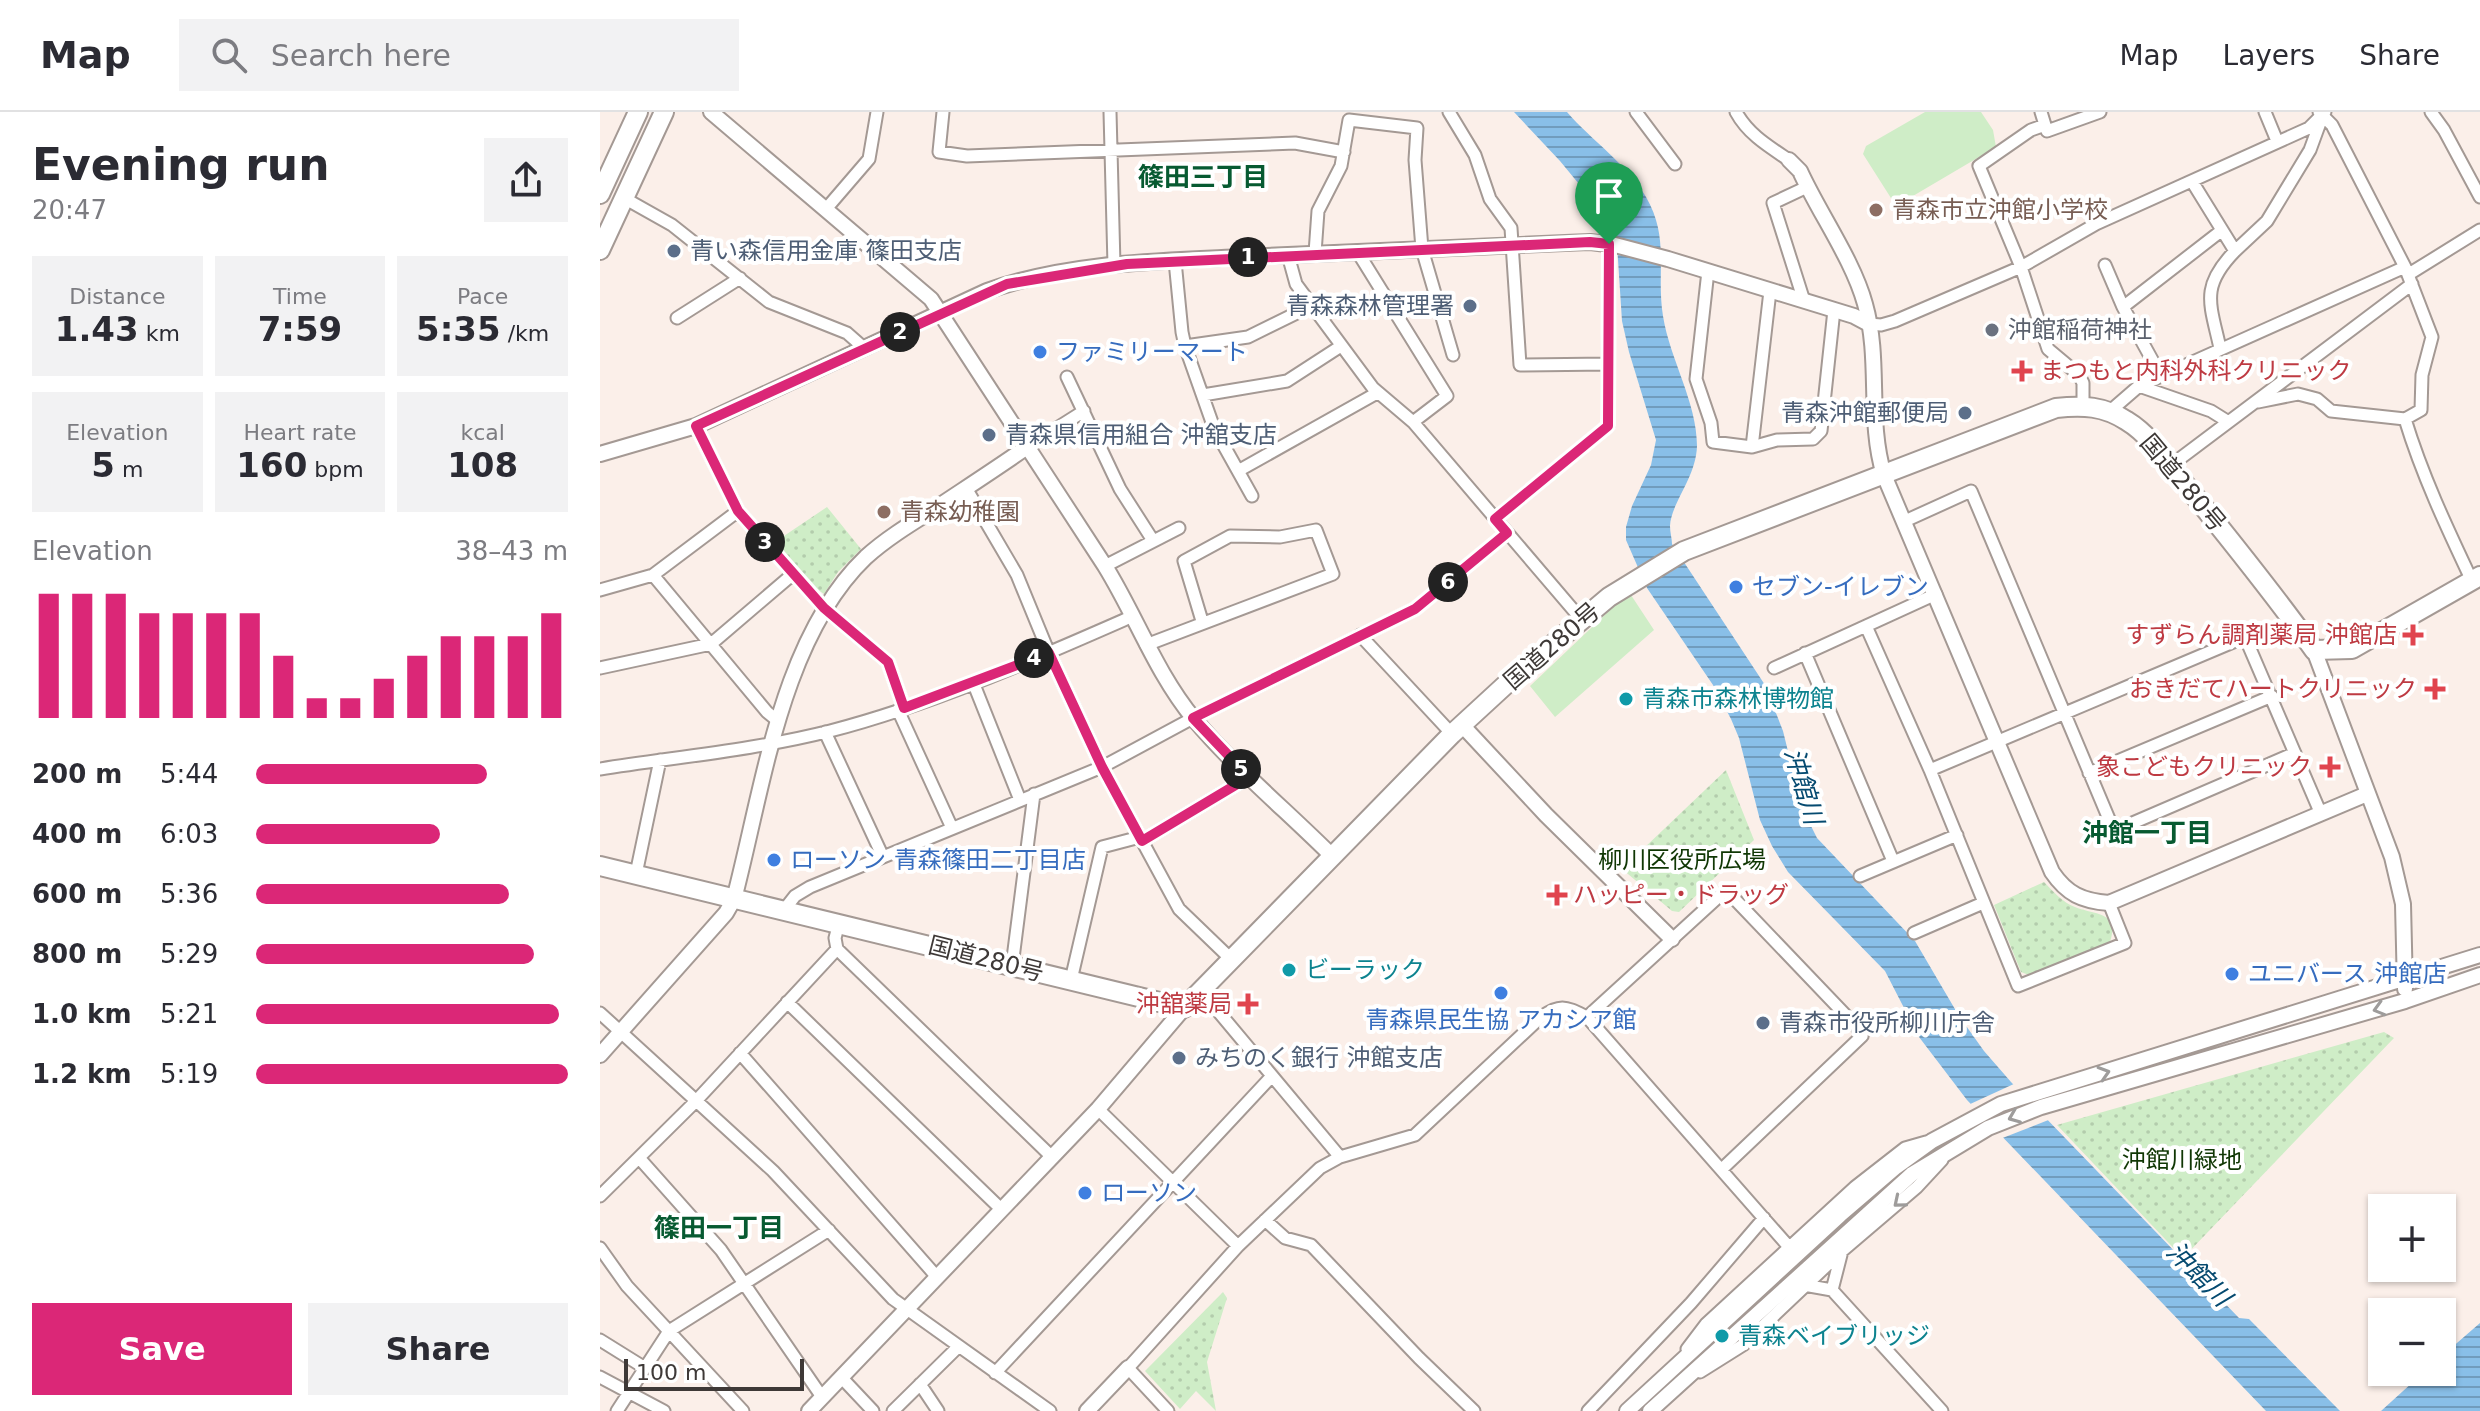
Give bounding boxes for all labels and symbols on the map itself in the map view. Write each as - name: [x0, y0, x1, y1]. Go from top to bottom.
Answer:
- district label: 篠田三丁目: [1138, 162, 1268, 192]
- pin: [1575, 162, 1643, 244]
- place label: 青森市立沖館小学校: [1892, 196, 2108, 224]
- marker: 青森市立沖館小学校: [1867, 201, 1885, 219]
- place label: 青い森信用金庫 篠田支店: [690, 237, 962, 265]
- pin: 1: [1228, 237, 1268, 277]
- marker: 青い森信用金庫 篠田支店: [665, 242, 683, 260]
- place label: 青森森林管理署: [1286, 292, 1454, 320]
- marker: 青森森林管理署: [1461, 297, 1479, 315]
- pin: 2: [880, 312, 920, 352]
- place label: 沖館稲荷神社: [2008, 316, 2152, 344]
- marker: 沖館稲荷神社: [1983, 321, 2001, 339]
- place label: ファミリーマート: [1056, 338, 1248, 366]
- marker: ファミリーマート: [1031, 343, 1049, 361]
- place label: まつもと内科外科クリニック: [2040, 357, 2352, 385]
- marker: まつもと内科外科クリニック: [2011, 360, 2033, 382]
- place label: 青森沖館郵便局: [1781, 399, 1949, 427]
- marker: 青森沖館郵便局: [1956, 404, 1974, 422]
- place label: 青森県信用組合 沖舘支店: [1005, 421, 1277, 449]
- marker: 青森県信用組合 沖舘支店: [980, 426, 998, 444]
- street label: 国道280号: [2134, 429, 2232, 537]
- place label: 青森幼稚園: [900, 498, 1020, 526]
- marker: 青森幼稚園: [875, 503, 893, 521]
- pin: 3: [745, 522, 785, 562]
- pin: 6: [1428, 562, 1468, 602]
- place label: セブン-イレブン: [1752, 573, 1929, 601]
- marker: セブン-イレブン: [1727, 578, 1745, 596]
- street label: 国道280号: [1498, 597, 1606, 695]
- place label: すずらん調剤薬局 沖館店: [2125, 621, 2397, 649]
- marker: すずらん調剤薬局 沖館店: [2404, 626, 2422, 644]
- pin: 4: [1014, 638, 1054, 678]
- place label: おきだてハートクリニック: [2129, 675, 2417, 703]
- marker: おきだてハートクリニック: [2424, 678, 2446, 700]
- place label: 青森市森林博物館: [1642, 685, 1834, 713]
- marker: 青森市森林博物館: [1617, 690, 1635, 708]
- water label: 沖館川: [1779, 744, 1830, 831]
- pin: 5: [1221, 749, 1261, 789]
- place label: 象こどもクリニック: [2096, 753, 2312, 781]
- marker: 象こどもクリニック: [2319, 756, 2341, 778]
- district label: 沖館一丁目: [2082, 818, 2212, 848]
- place label: ローソン 青森篠田二丁目店: [790, 846, 1086, 874]
- park label: 柳川区役所広場: [1598, 846, 1766, 874]
- marker: ローソン 青森篠田二丁目店: [765, 851, 783, 869]
- place label: ハッピー・ドラッグ: [1573, 881, 1789, 909]
- marker: ハッピー・ドラッグ: [1548, 886, 1566, 904]
- street label: 国道280号: [925, 931, 1047, 987]
- place label: ビーラック: [1305, 956, 1425, 984]
- place label: ユニバース 沖館店: [2248, 960, 2446, 988]
- marker: ビーラック: [1280, 961, 1298, 979]
- marker: ユニバース 沖館店: [2223, 965, 2241, 983]
- marker: 青森県民生協 アカシア館: [1492, 984, 1510, 1002]
- place label: 沖舘薬局: [1136, 990, 1232, 1018]
- marker: 沖舘薬局: [1239, 995, 1257, 1013]
- one-way arrow: [2373, 999, 2387, 1016]
- place label: 青森県民生協 アカシア館: [1365, 1006, 1637, 1034]
- place label: 青森市役所柳川庁舎: [1779, 1009, 1995, 1037]
- marker: 青森市役所柳川庁舎: [1754, 1014, 1772, 1032]
- place label: みちのく銀行 沖館支店: [1195, 1044, 1443, 1072]
- marker: みちのく銀行 沖館支店: [1170, 1049, 1188, 1067]
- one-way arrow: [2096, 1066, 2110, 1082]
- one-way arrow: [2008, 1107, 2022, 1124]
- park label: 沖館川緑地: [2122, 1146, 2242, 1174]
- place label: ローソン: [1101, 1179, 1197, 1207]
- marker: ローソン: [1076, 1184, 1094, 1202]
- one-way arrow: [1893, 1193, 1908, 1207]
- district label: 篠田一丁目: [654, 1213, 784, 1243]
- water label: 沖館川: [2161, 1236, 2239, 1314]
- place label: 青森ベイブリッジ: [1738, 1322, 1930, 1350]
- marker: 青森ベイブリッジ: [1713, 1327, 1731, 1345]
- scale bar: [624, 1355, 804, 1391]

